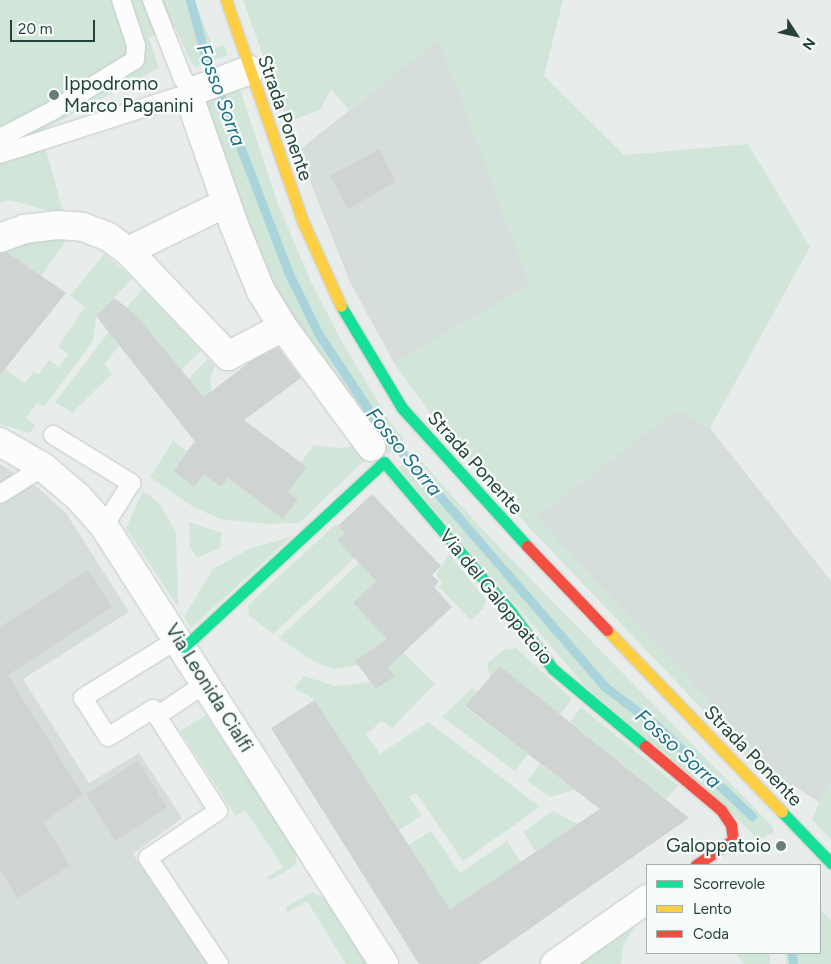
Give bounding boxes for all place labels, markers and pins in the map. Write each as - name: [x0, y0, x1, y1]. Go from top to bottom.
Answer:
- place label: Ippodromo Marco Paganini: [64, 73, 194, 117]
- marker: Ippodromo Marco Paganini: [48, 89, 60, 101]
- place label: Galoppatoio: [666, 835, 771, 857]
- marker: Galoppatoio: [775, 840, 787, 852]

